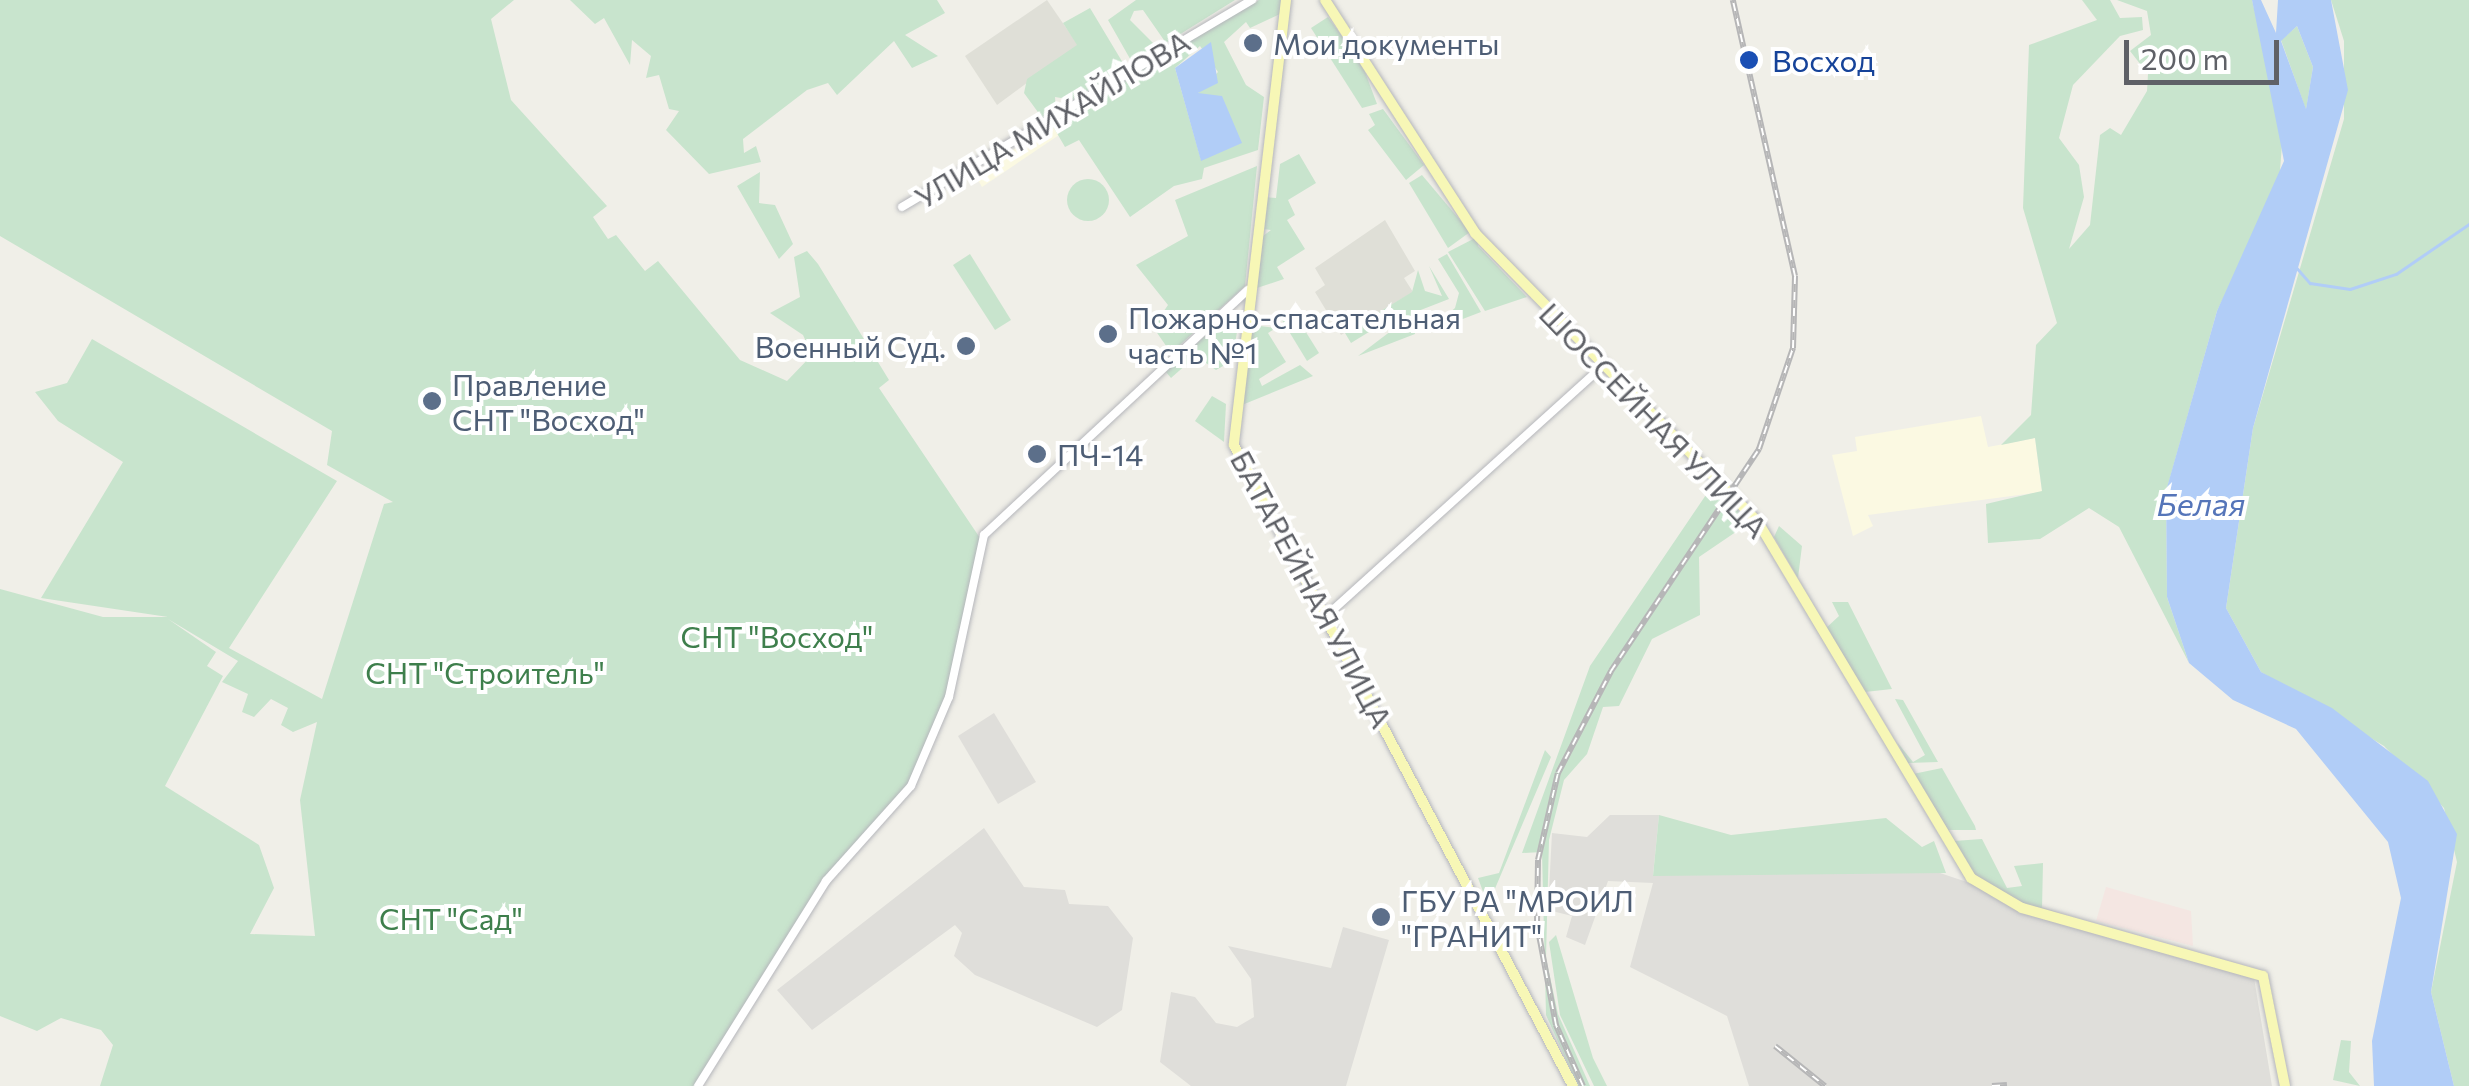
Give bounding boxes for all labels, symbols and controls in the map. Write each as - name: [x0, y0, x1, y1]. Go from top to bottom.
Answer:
- scale bar: [2129, 20, 2284, 82]
- street label: УЛИЦА МИХАЙЛОВА: [908, 23, 1196, 215]
- place label: Мои документы: [1273, 25, 1499, 61]
- marker: Мои документы: [1242, 32, 1264, 54]
- text: 200 m: [2141, 39, 2229, 76]
- place label: Восход: [1772, 42, 1875, 78]
- marker: Восход: [1736, 47, 1762, 73]
- street label: ШОССЕЙНАЯ УЛИЦА: [1532, 295, 1776, 545]
- place label: Пожарно-спасательная часть №1: [1128, 299, 1461, 370]
- marker: Пожарно-спасательная часть №1: [1097, 323, 1119, 345]
- place label: Военный Суд.: [755, 328, 946, 364]
- marker: Военный Суд.: [955, 335, 977, 357]
- place label: Правление СНТ "Восход": [452, 366, 645, 436]
- marker: Правление СНТ "Восход": [421, 390, 443, 412]
- place label: ПЧ-14: [1057, 436, 1143, 472]
- marker: ПЧ-14: [1026, 443, 1048, 465]
- street label: БАТАРЕЙНАЯ УЛИЦА: [1224, 444, 1400, 734]
- water label: Белая: [2157, 484, 2245, 522]
- park label: СНТ "Восход": [681, 618, 873, 654]
- park label: СНТ "Строитель": [365, 654, 605, 690]
- place label: ГБУ РА "МРОИЛ "ГРАНИТ": [1401, 882, 1634, 952]
- park label: СНТ "Сад": [379, 900, 523, 936]
- marker: ГБУ РА "МРОИЛ "ГРАНИТ": [1370, 906, 1392, 928]

